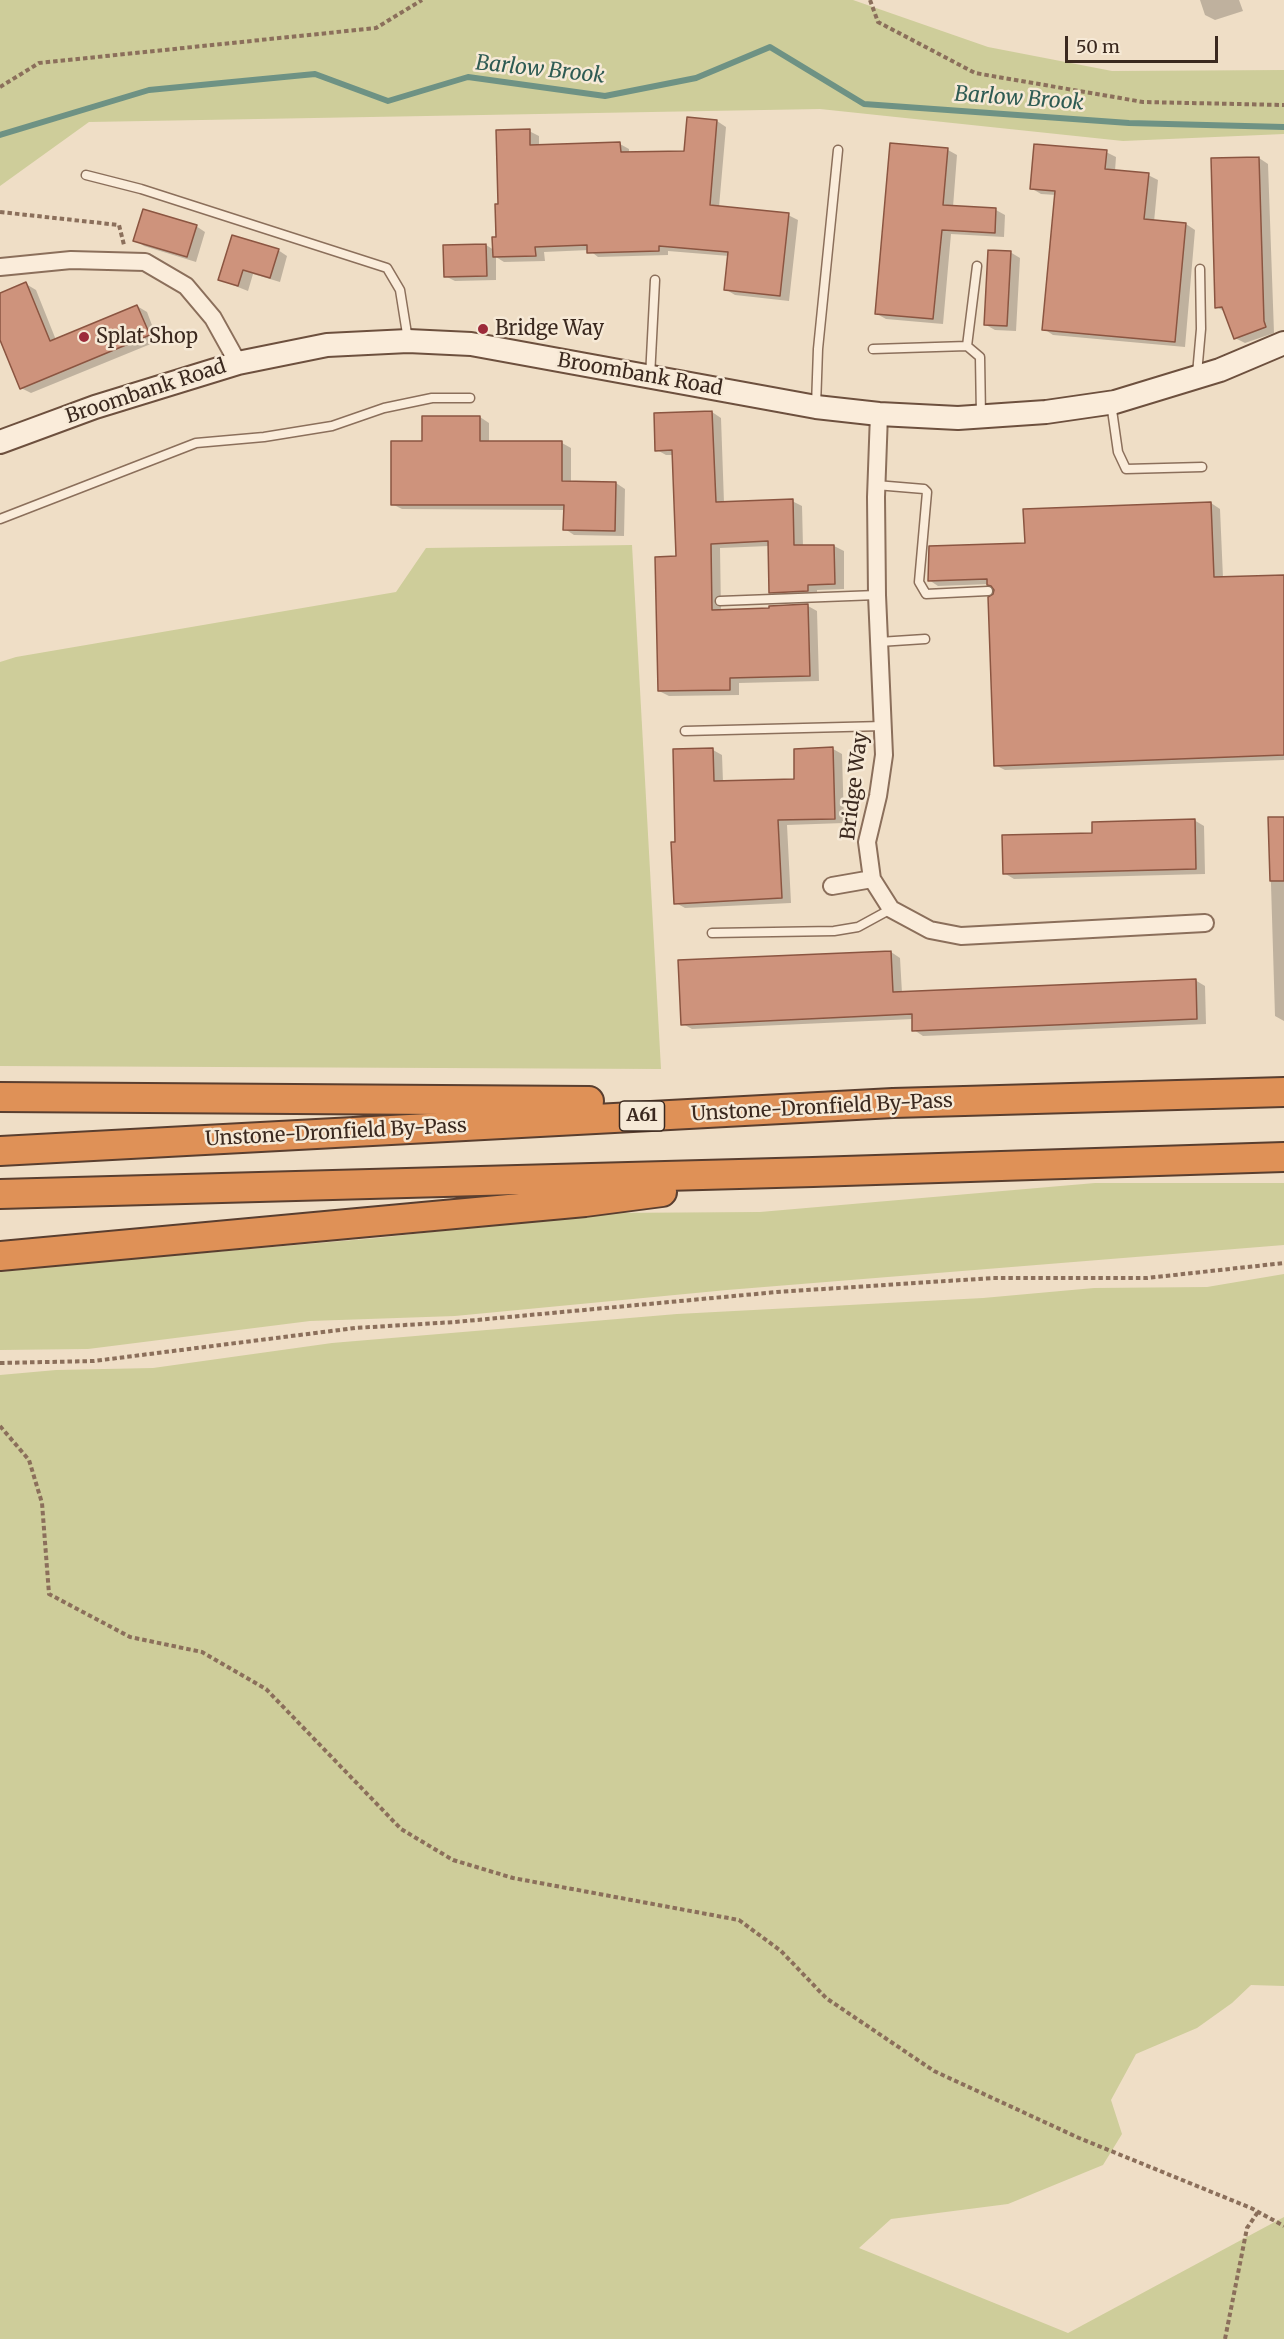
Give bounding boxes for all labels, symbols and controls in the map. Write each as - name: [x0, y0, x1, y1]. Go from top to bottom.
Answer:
- scale bar: [1068, 24, 1221, 62]
- text: 50 m: [1076, 35, 1120, 58]
- water label: Barlow Brook: [474, 51, 606, 89]
- water label: Barlow Brook: [953, 82, 1085, 116]
- place label: Bridge Way: [495, 317, 604, 341]
- marker: Bridge Way: [476, 322, 490, 336]
- place label: Splat Shop: [96, 325, 198, 349]
- marker: Splat Shop: [77, 330, 91, 344]
- street label: Broombank Road: [556, 349, 724, 401]
- street label: Broombank Road: [63, 355, 229, 429]
- street label: Bridge Way: [836, 730, 874, 842]
- street label: Unstone-Dronfield By-Pass: [691, 1089, 953, 1127]
- road number: A61: [620, 1101, 664, 1131]
- street label: Unstone-Dronfield By-Pass: [205, 1114, 467, 1152]

